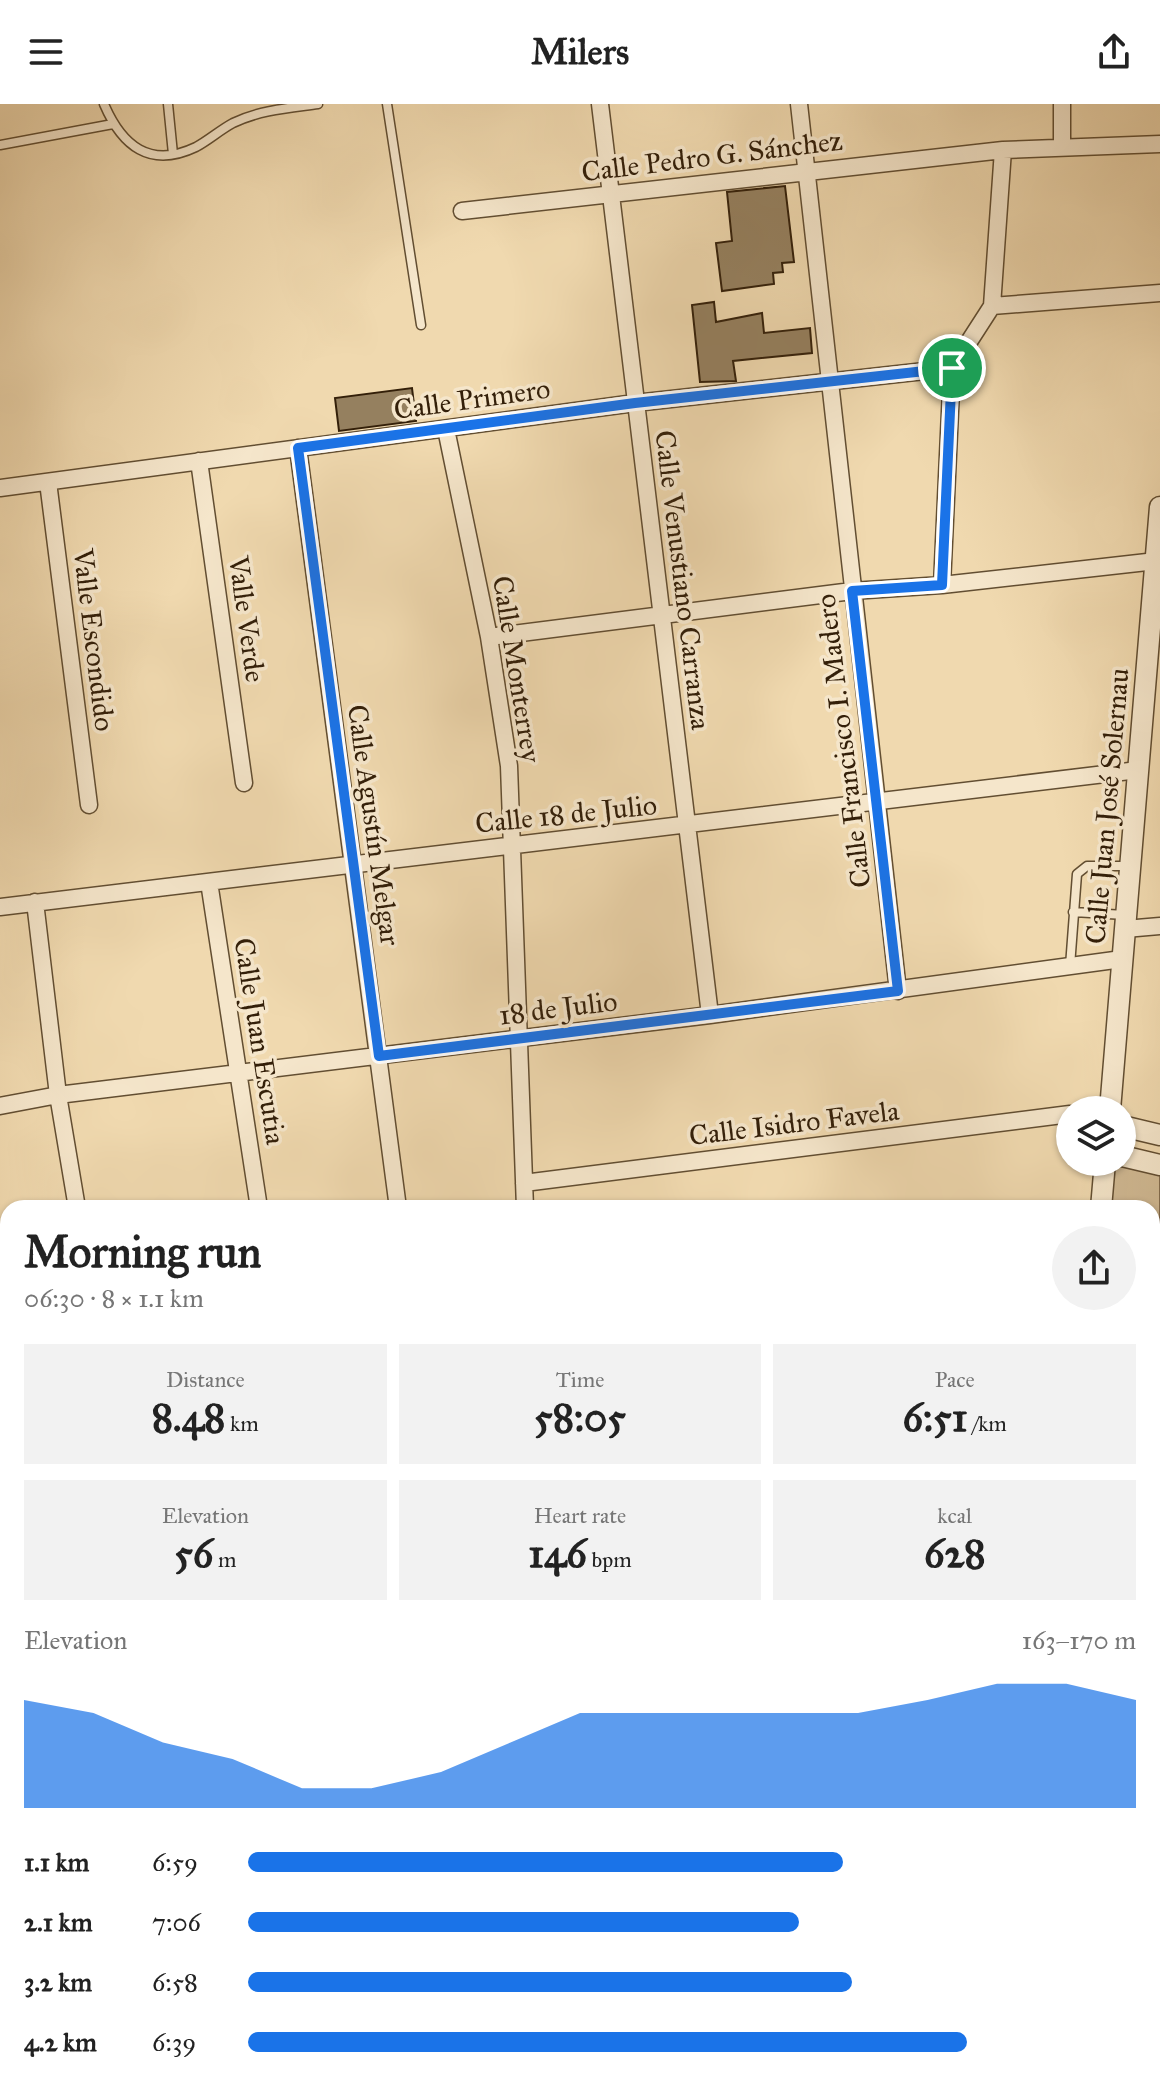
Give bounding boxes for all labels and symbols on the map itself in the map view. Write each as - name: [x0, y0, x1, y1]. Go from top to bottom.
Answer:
- street label: Calle Pedro G. Sánchez: [580, 123, 844, 189]
- pin: [918, 334, 986, 402]
- street label: Calle Primero: [392, 371, 552, 427]
- street label: Calle Venustiano Carranza: [647, 428, 719, 732]
- street label: Valle Escondido: [65, 546, 123, 733]
- street label: Valle Verde: [221, 553, 273, 684]
- street label: Calle Monterrey: [485, 573, 549, 766]
- street label: Calle Francisco I. Madero: [808, 592, 878, 890]
- street label: Calle Juan José Solernau: [1077, 666, 1137, 946]
- street label: Calle Agustín Melgar: [340, 702, 408, 948]
- street label: Calle 18 de Julio: [473, 787, 659, 841]
- street label: Calle Juan Escutia: [226, 935, 294, 1147]
- street label: 18 de Julio: [497, 983, 619, 1033]
- street label: Calle Isidro Favela: [687, 1093, 901, 1153]

